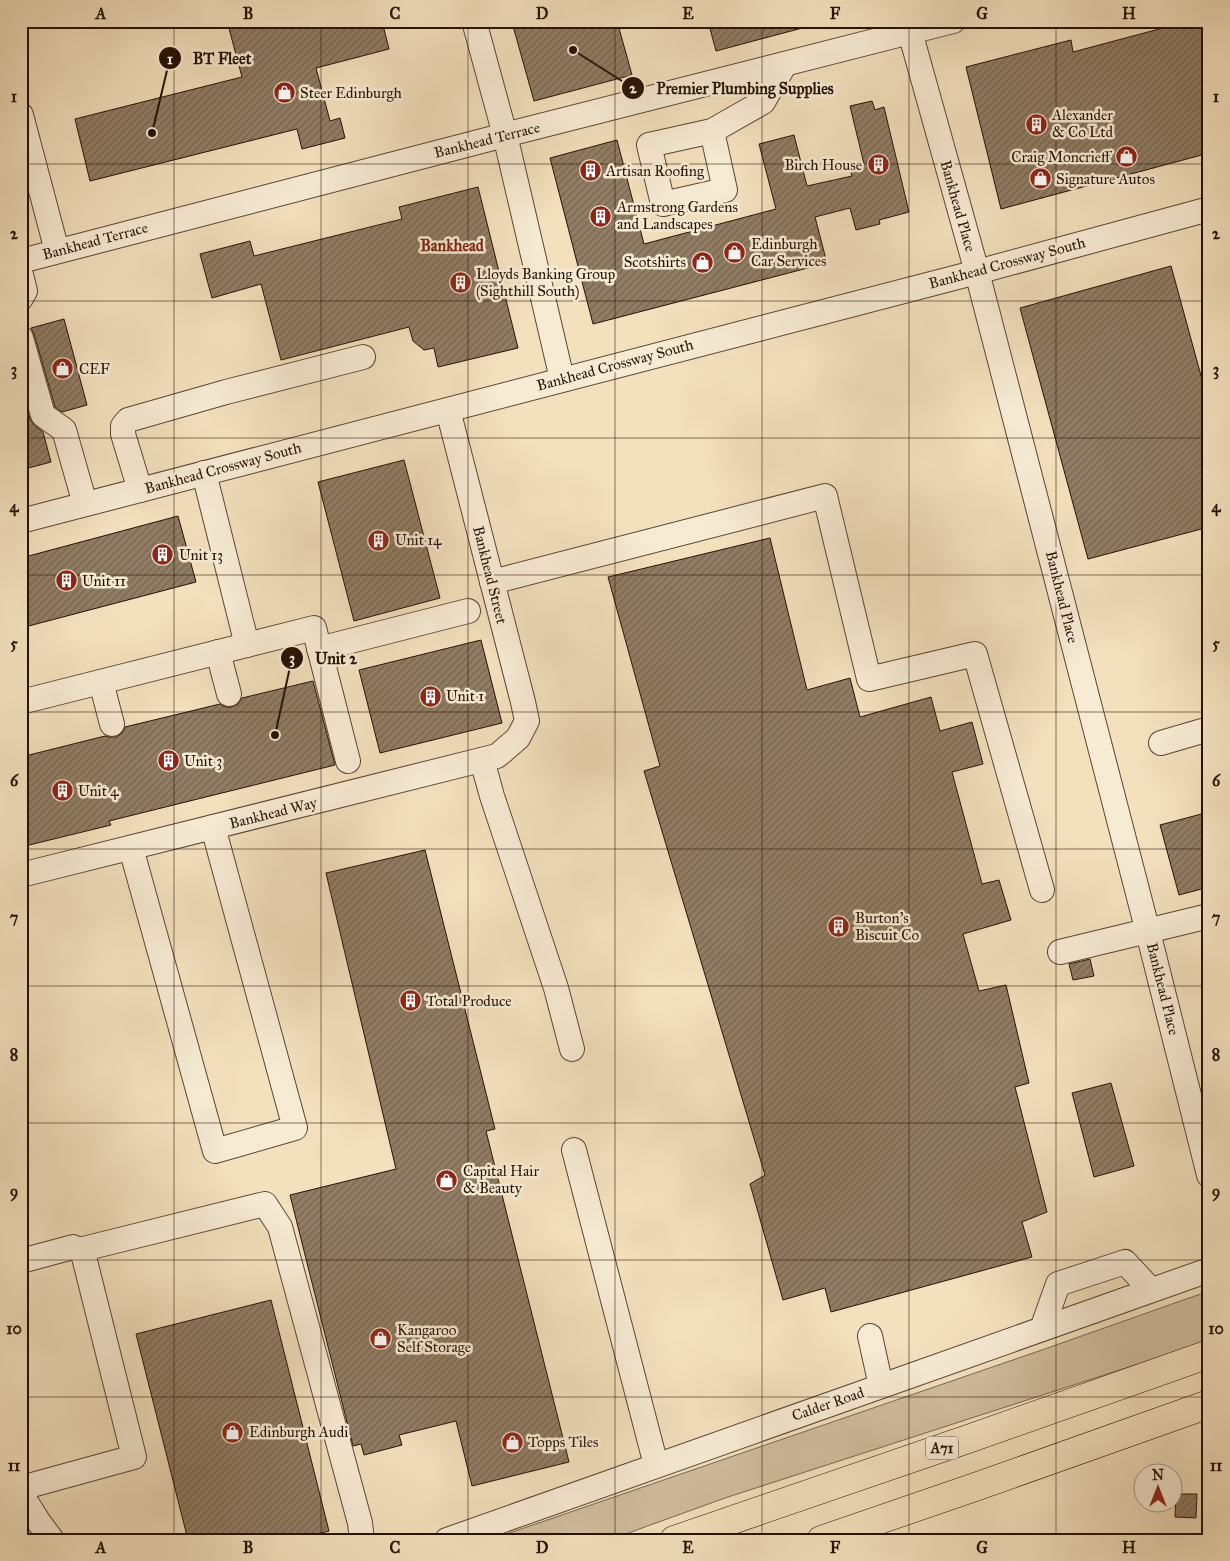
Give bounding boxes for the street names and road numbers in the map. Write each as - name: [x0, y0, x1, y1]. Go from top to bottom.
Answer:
- street label: Bankhead Terrace: [432, 118, 542, 162]
- street label: Bankhead Place: [936, 158, 980, 254]
- street label: Bankhead Terrace: [40, 218, 150, 264]
- street label: Bankhead Crossway South: [927, 233, 1088, 293]
- street label: Bankhead Crossway South: [535, 335, 696, 395]
- street label: Bankhead Crossway South: [143, 438, 304, 498]
- street label: Bankhead Street: [469, 524, 511, 626]
- street label: Bankhead Place: [1042, 549, 1082, 645]
- street label: Bankhead Way: [227, 793, 320, 833]
- street label: Bankhead Place: [1143, 941, 1183, 1037]
- street label: Calder Road: [790, 1383, 867, 1425]
- road number: A71: [926, 1436, 958, 1460]

